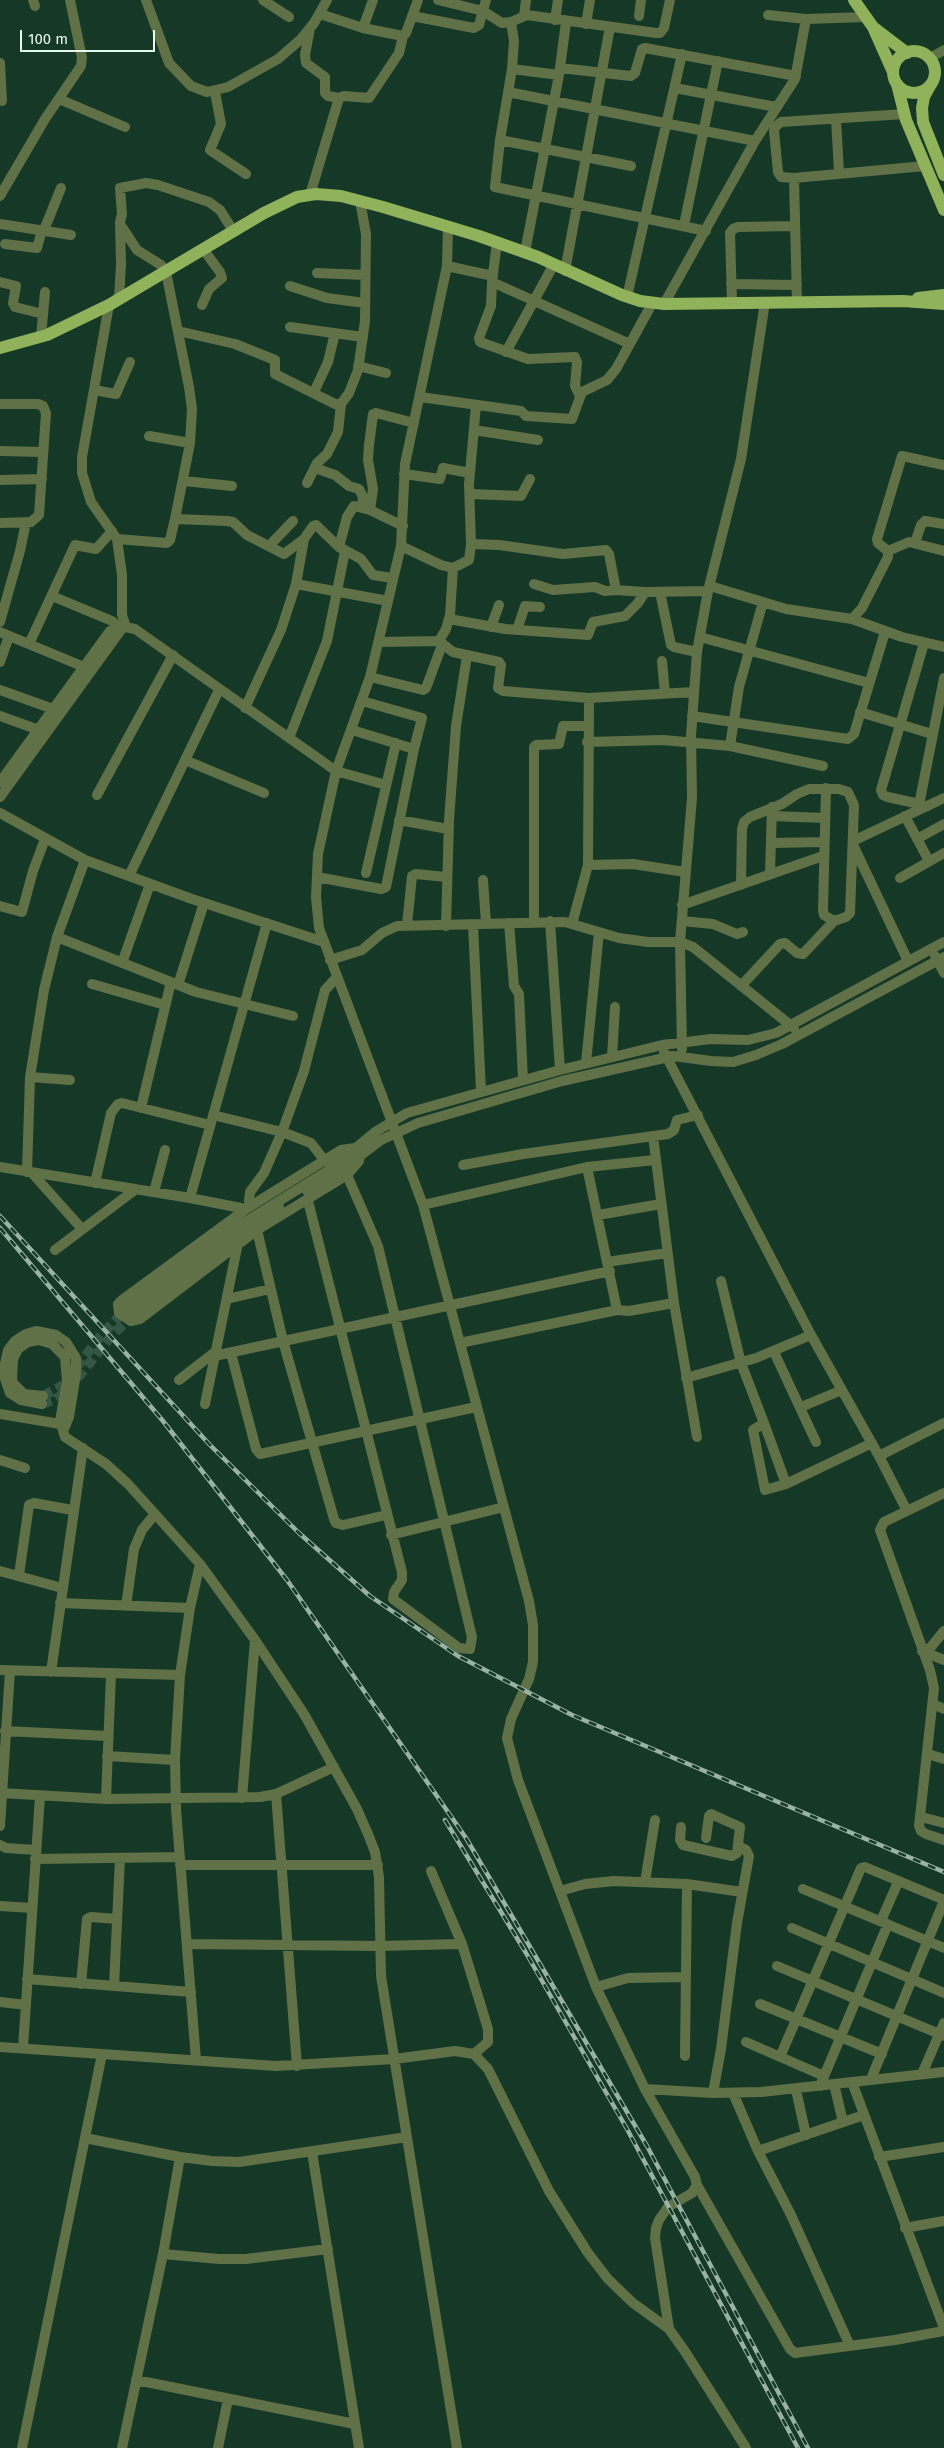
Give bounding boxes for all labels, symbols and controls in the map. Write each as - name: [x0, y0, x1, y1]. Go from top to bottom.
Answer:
- scale bar: [22, 20, 158, 52]
- text: 100 m: [28, 30, 68, 48]

